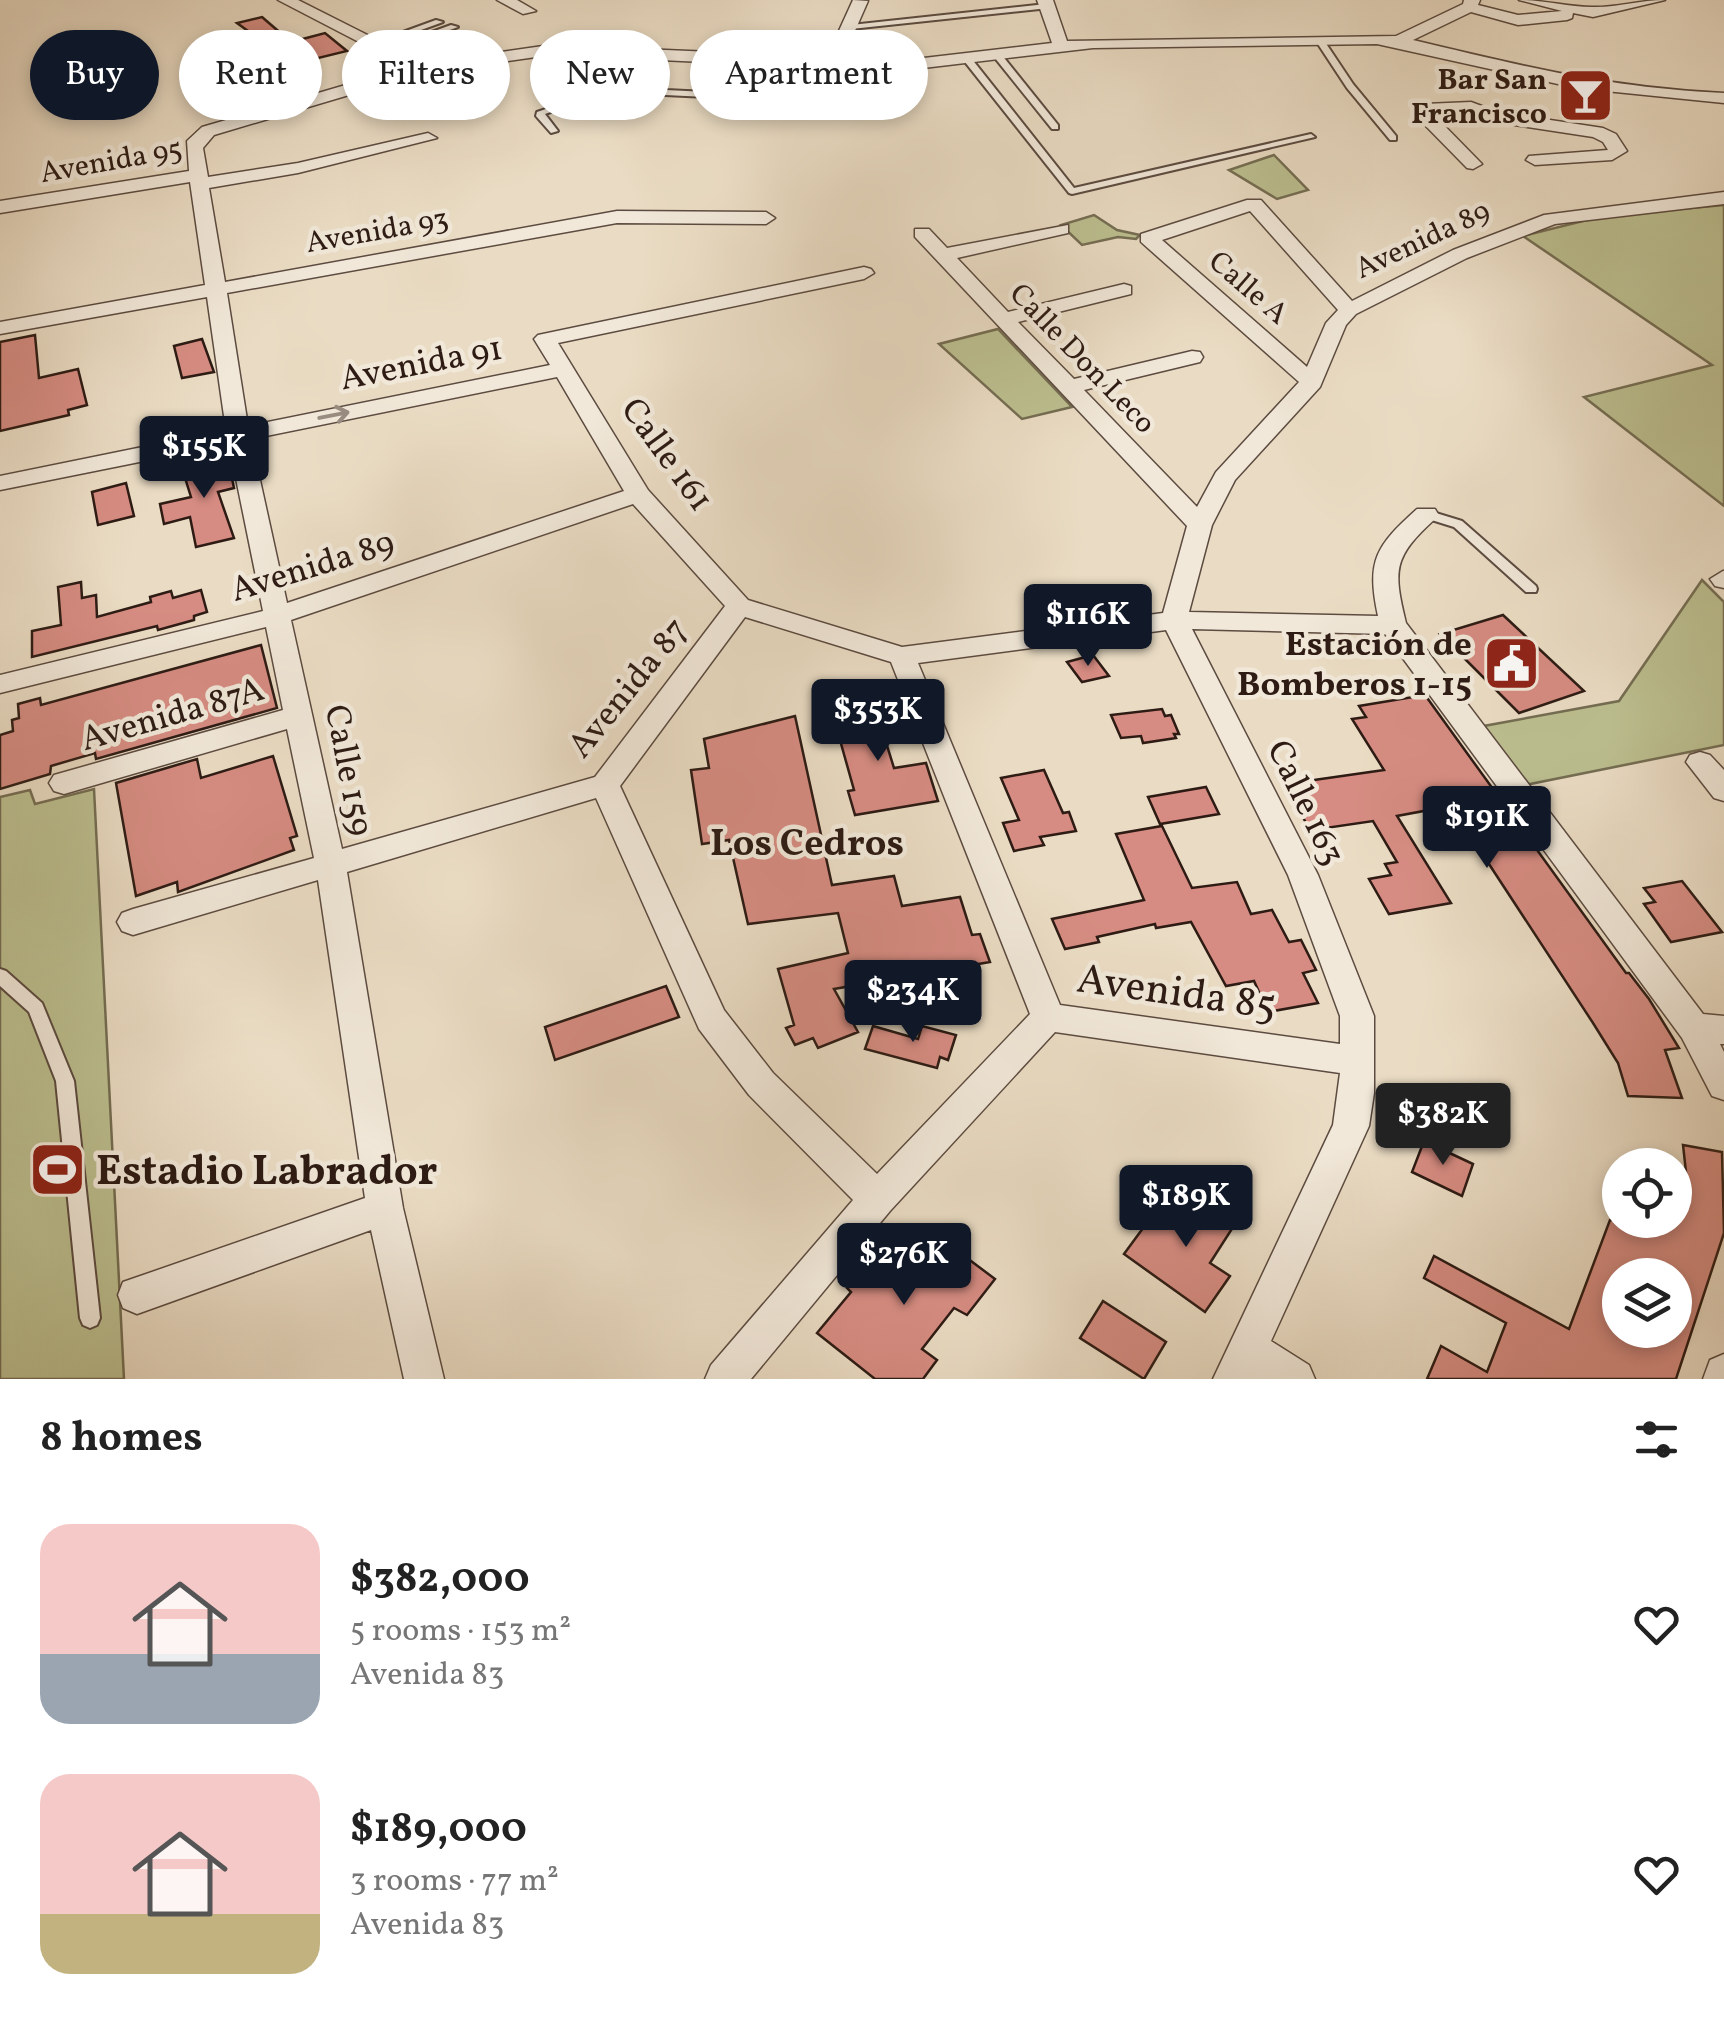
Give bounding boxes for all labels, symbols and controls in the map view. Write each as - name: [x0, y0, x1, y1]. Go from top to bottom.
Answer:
- chip: Buy: [30, 30, 159, 120]
- chip: Rent: [179, 30, 322, 120]
- chip: Filters: [342, 30, 510, 120]
- chip: New: [530, 30, 670, 120]
- chip: Apartment: [690, 30, 928, 120]
- place label: Bar San Francisco: [1411, 60, 1547, 136]
- bar icon: Bar San Francisco: [1556, 66, 1616, 126]
- street label: Avenida 95: [37, 129, 186, 195]
- street label: Avenida 89: [1348, 191, 1497, 290]
- street label: Avenida 93: [303, 199, 452, 265]
- street label: Calle A: [1199, 242, 1297, 335]
- street label: Calle Don Leco: [999, 275, 1164, 444]
- street label: Avenida 91: [336, 326, 507, 404]
- street label: Calle 161: [608, 389, 723, 522]
- one-way arrow: [317, 405, 349, 424]
- pin: $155K: [134, 416, 274, 501]
- text: $155K: [162, 426, 246, 470]
- street label: Avenida 89: [225, 520, 401, 615]
- pin: $116K: [1018, 584, 1158, 669]
- text: $116K: [1046, 594, 1130, 638]
- street label: Avenida 87: [558, 609, 701, 769]
- place label: Estación de Bomberos 1-15: [1237, 622, 1472, 710]
- public building icon: Estación de Bomberos 1-15: [1481, 633, 1541, 693]
- street label: Avenida 87A: [75, 667, 270, 765]
- pin: $353K: [808, 679, 948, 764]
- text: $353K: [833, 689, 923, 733]
- street label: Calle 159: [311, 701, 383, 840]
- street label: Calle 163: [1253, 733, 1355, 874]
- pin: $191K: [1417, 786, 1557, 871]
- text: $191K: [1445, 796, 1529, 840]
- district label: Los Cedros: [710, 819, 904, 872]
- street label: Avenida 85: [1073, 951, 1280, 1038]
- pin: $234K: [843, 960, 983, 1045]
- text: $234K: [867, 970, 959, 1014]
- pin: $382K: [1373, 1083, 1513, 1168]
- text: $382K: [1397, 1093, 1489, 1137]
- sports icon: Estadio Labrador: [27, 1139, 87, 1199]
- place label: Estadio Labrador: [96, 1144, 438, 1203]
- map controls: [1602, 1148, 1692, 1348]
- button: locate: [1602, 1148, 1692, 1238]
- pin: $189K: [1116, 1165, 1256, 1250]
- text: $189K: [1142, 1175, 1231, 1219]
- pin: $276K: [834, 1223, 974, 1308]
- text: $276K: [859, 1233, 949, 1277]
- button: layers: [1602, 1258, 1692, 1348]
- text: 8 homes: [40, 1410, 203, 1469]
- icon: filters: [1629, 1412, 1684, 1467]
- text: $382,000: [350, 1551, 530, 1610]
- icon: home: [120, 1564, 240, 1684]
- icon: heart: [1629, 1597, 1684, 1652]
- text: 5 rooms · 153 m²: [350, 1610, 571, 1654]
- text: Avenida 83: [350, 1654, 504, 1698]
- text: $189,000: [350, 1801, 527, 1860]
- icon: home: [120, 1814, 240, 1934]
- icon: heart: [1629, 1847, 1684, 1902]
- text: 3 rooms · 77 m²: [350, 1860, 559, 1904]
- text: Avenida 83: [350, 1904, 504, 1948]

